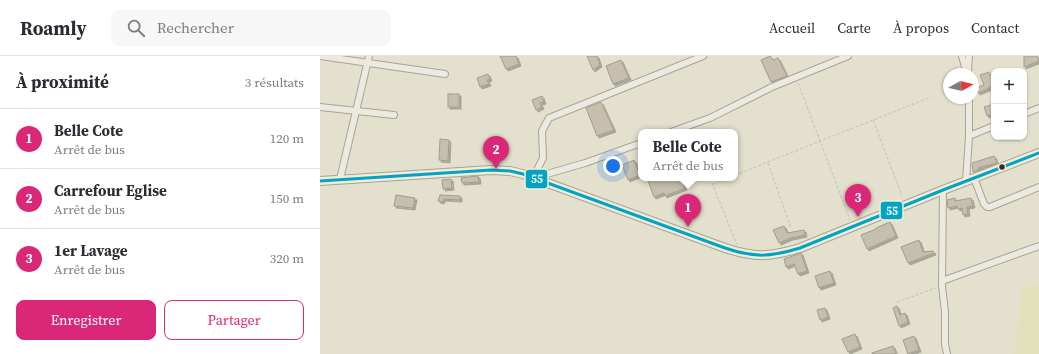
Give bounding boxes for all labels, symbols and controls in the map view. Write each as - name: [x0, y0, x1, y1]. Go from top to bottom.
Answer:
- search box: [111, 10, 391, 46]
- text: Roamly: [20, 15, 87, 41]
- icon: search: [125, 17, 147, 39]
- text: Rechercher: [157, 17, 234, 38]
- text: Accueil: [769, 18, 815, 38]
- text: Carte: [837, 18, 871, 38]
- text: À propos: [893, 18, 949, 38]
- text: Contact: [971, 18, 1019, 38]
- north arrow: [943, 68, 979, 104]
- map controls: [991, 68, 1027, 140]
- button: +: [991, 68, 1027, 104]
- text: À proximité: [16, 70, 109, 94]
- text: 3 résultats: [245, 74, 304, 91]
- button: −: [991, 104, 1027, 140]
- text: Belle Cote: [54, 120, 123, 141]
- popup: [638, 129, 738, 181]
- text: 1: [25, 130, 33, 147]
- text: 120 m: [270, 130, 304, 147]
- pin: 2: [483, 136, 509, 169]
- text: Belle Cote: [652, 136, 722, 157]
- text: Arrêt de bus: [54, 141, 125, 158]
- your location: [603, 156, 623, 176]
- text: Arrêt de bus: [652, 157, 724, 174]
- unlabelled marker: [997, 162, 1007, 172]
- line badge: 55: [525, 169, 548, 189]
- text: 55: [531, 172, 543, 187]
- text: Carrefour Eglise: [54, 180, 167, 201]
- pin: 3: [845, 184, 871, 217]
- text: 2: [25, 190, 33, 207]
- text: 150 m: [270, 190, 304, 207]
- pin: 1: [675, 194, 701, 227]
- text: Arrêt de bus: [54, 201, 125, 218]
- line badge: 55: [880, 201, 903, 220]
- text: 55: [886, 204, 898, 219]
- text: 1er Lavage: [54, 240, 128, 261]
- text: 3: [25, 250, 33, 267]
- text: 320 m: [270, 250, 304, 267]
- text: Arrêt de bus: [54, 261, 125, 278]
- button: Enregistrer: [16, 300, 156, 340]
- button: Partager: [164, 300, 304, 340]

